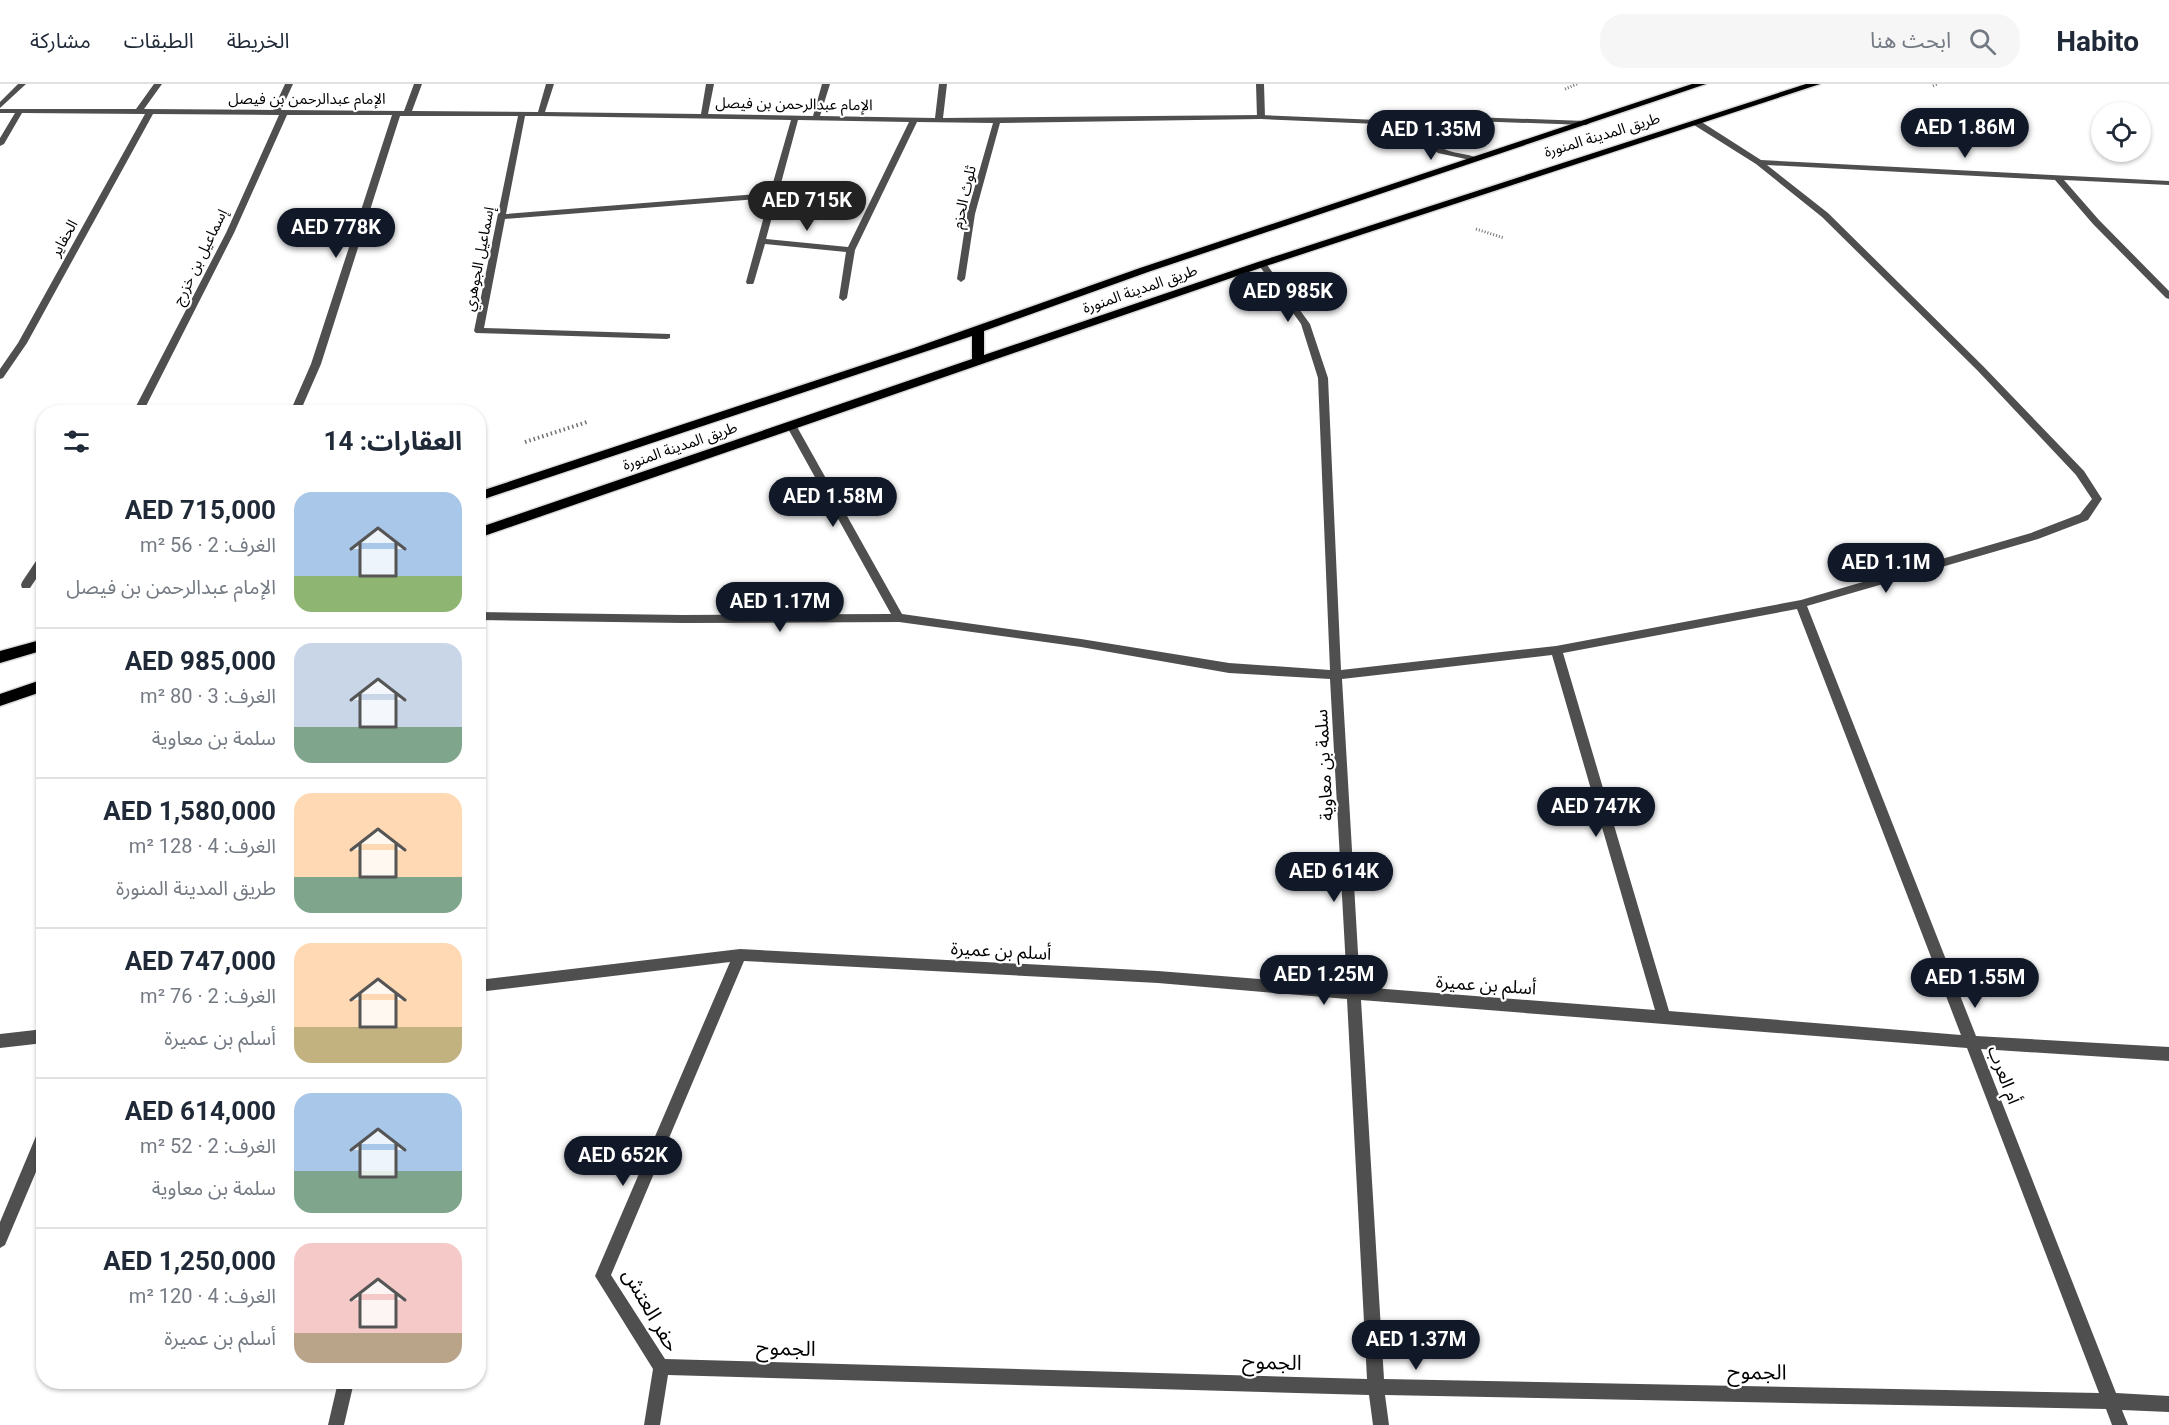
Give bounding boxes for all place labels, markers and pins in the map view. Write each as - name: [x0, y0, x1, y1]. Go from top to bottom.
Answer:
- pin: AED 1.86M: [1896, 108, 2034, 159]
- pin: AED 1.35M: [1362, 110, 1500, 161]
- pin: AED 715K: [745, 181, 869, 232]
- pin: AED 778K: [274, 208, 398, 259]
- pin: AED 985K: [1226, 272, 1350, 323]
- pin: AED 1.58M: [764, 477, 902, 528]
- pin: AED 1.1M: [1824, 543, 1948, 594]
- pin: AED 1.17M: [711, 582, 849, 633]
- pin: AED 747K: [1534, 787, 1658, 838]
- pin: AED 614K: [1272, 852, 1396, 903]
- pin: AED 1.25M: [1255, 955, 1393, 1006]
- pin: AED 1.55M: [1906, 958, 2044, 1009]
- pin: AED 652K: [561, 1136, 685, 1187]
- pin: AED 1.37M: [1347, 1320, 1485, 1371]

